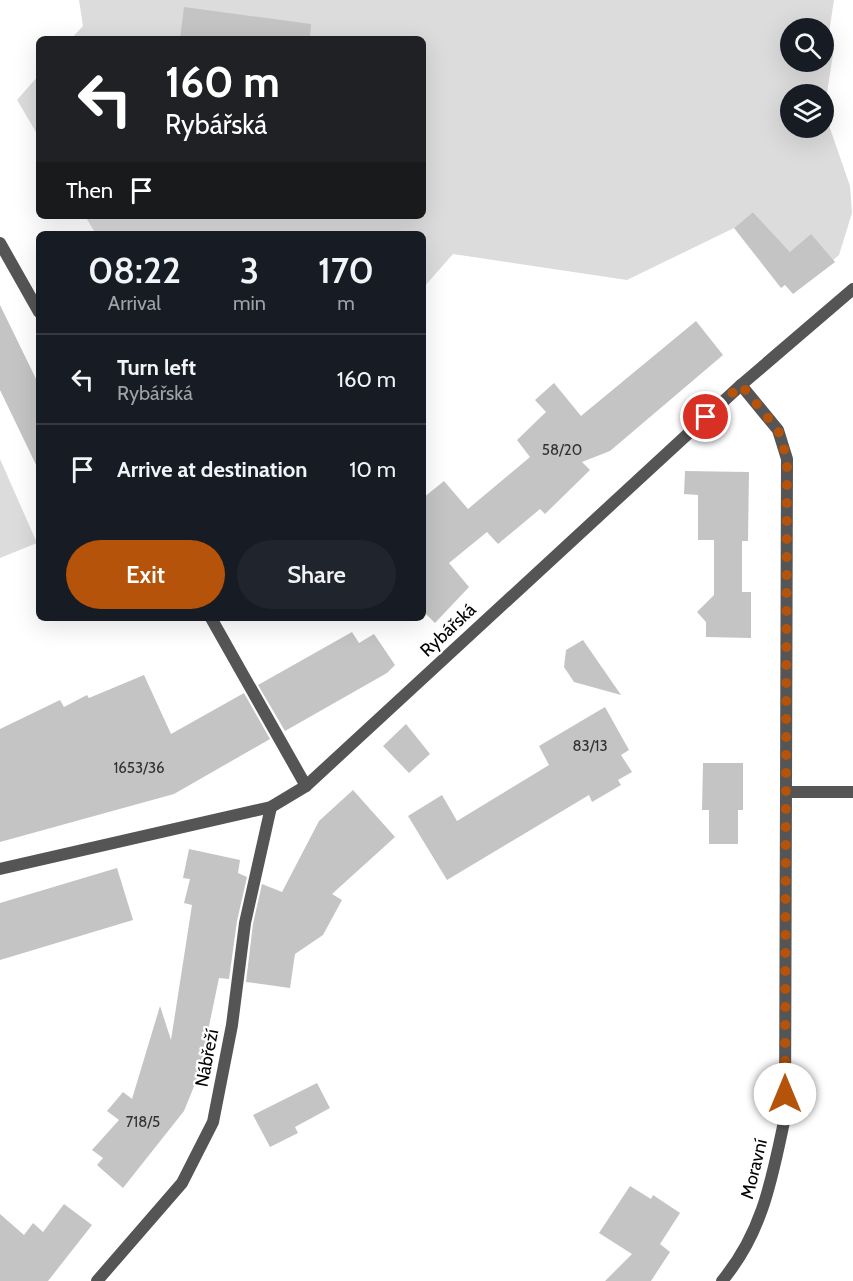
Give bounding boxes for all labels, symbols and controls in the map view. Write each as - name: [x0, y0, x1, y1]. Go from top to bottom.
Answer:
- map controls: [780, 18, 834, 138]
- button: search: [780, 18, 834, 72]
- text: 160 m: [165, 56, 280, 108]
- icon: left: [66, 60, 144, 138]
- button: layers: [780, 84, 834, 138]
- text: Rybářská: [165, 108, 267, 141]
- icon: arrive: [125, 174, 158, 207]
- text: Then: [66, 177, 113, 204]
- text: 08:22: [88, 248, 181, 292]
- text: 3: [240, 248, 259, 292]
- text: 170: [318, 248, 374, 292]
- text: Arrival: [108, 291, 161, 315]
- text: min: [233, 291, 266, 315]
- text: m: [337, 291, 355, 315]
- text: Turn left: [117, 354, 196, 381]
- icon: left: [66, 363, 99, 396]
- text: 160 m: [337, 366, 396, 393]
- text: Rybářská: [117, 381, 193, 405]
- pin: [680, 391, 731, 442]
- icon: arrive: [689, 400, 722, 433]
- house number: 58/20: [542, 441, 582, 459]
- icon: arrive: [66, 453, 99, 486]
- text: Arrive at destination: [117, 456, 307, 483]
- text: 10 m: [349, 456, 396, 483]
- button: Exit: [66, 540, 225, 609]
- button: Share: [237, 540, 396, 609]
- street label: Rybářská: [416, 598, 481, 661]
- house number: 83/13: [572, 737, 608, 755]
- house number: 1653/36: [113, 759, 165, 777]
- street label: Nábřeží: [191, 1027, 223, 1089]
- position arrow: [753, 1062, 817, 1126]
- house number: 718/5: [126, 1113, 160, 1131]
- street label: Moravní: [736, 1137, 772, 1201]

